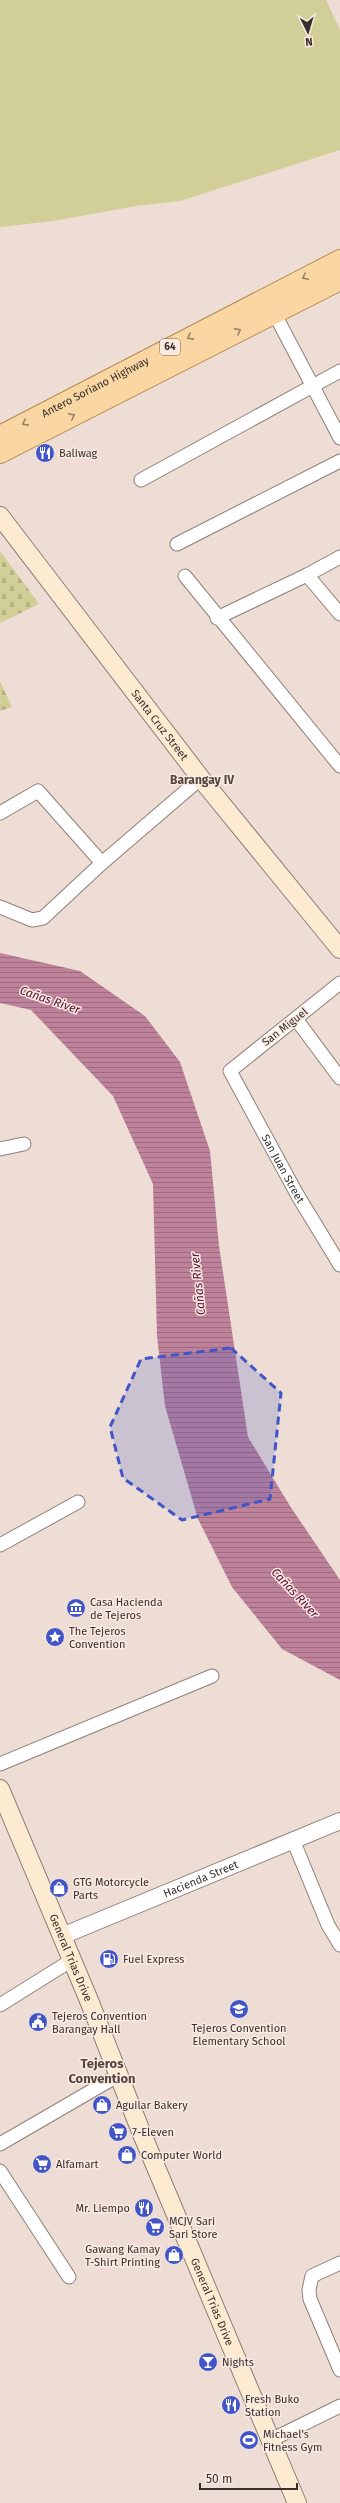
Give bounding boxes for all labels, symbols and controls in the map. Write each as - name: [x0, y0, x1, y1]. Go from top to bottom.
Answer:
- north arrow: [288, 12, 328, 52]
- text: N: [305, 35, 313, 48]
- one-way arrow: [302, 272, 309, 280]
- one-way arrow: [234, 328, 241, 336]
- one-way arrow: [186, 332, 194, 340]
- road number: 64: [160, 339, 180, 355]
- street label: Antero Soriano Highway: [39, 353, 151, 420]
- one-way arrow: [68, 413, 75, 421]
- one-way arrow: [22, 418, 29, 426]
- restaurant icon: Baliwag: [34, 442, 56, 464]
- place label: Baliwag: [59, 447, 98, 460]
- street label: Santa Cruz Street: [129, 687, 191, 763]
- district label: Barangay IV: [170, 773, 235, 787]
- water label: Cañas River: [18, 983, 82, 1017]
- street label: San Miguel: [260, 1005, 310, 1049]
- street label: San Juan Street: [259, 1132, 307, 1205]
- water label: Cañas River: [188, 1252, 208, 1316]
- water label: Cañas River: [268, 1565, 322, 1621]
- place label: Casa Hacienda de Tejeros: [90, 1596, 163, 1622]
- museum icon: Casa Hacienda de Tejeros: [65, 1597, 87, 1619]
- place label: The Tejeros Convention: [69, 1625, 126, 1651]
- place icon: The Tejeros Convention: [44, 1626, 66, 1648]
- street label: Hacienda Street: [161, 1857, 240, 1900]
- place label: GTG Motorcycle Parts: [73, 1876, 149, 1902]
- shop icon: GTG Motorcycle Parts: [48, 1877, 70, 1899]
- street label: General Trias Drive: [47, 1912, 95, 2003]
- fuel station icon: Fuel Express: [98, 1948, 120, 1970]
- place label: Fuel Express: [123, 1953, 184, 1966]
- school or university icon: Tejeros Convention Elementary School: [228, 1998, 250, 2020]
- place label: Tejeros Convention Barangay Hall: [52, 2010, 147, 2036]
- public building icon: Tejeros Convention Barangay Hall: [27, 2011, 49, 2033]
- place label: Tejeros Convention Elementary School: [191, 2022, 287, 2048]
- district label: Tejeros Convention: [68, 2056, 136, 2086]
- shop icon: Aguilar Bakery: [91, 2094, 113, 2116]
- place label: Aguilar Bakery: [116, 2099, 188, 2112]
- supermarket icon: 7-Eleven: [107, 2121, 129, 2143]
- place label: 7-Eleven: [132, 2126, 174, 2139]
- shop icon: Computer World: [116, 2144, 138, 2166]
- place label: Computer World: [141, 2149, 222, 2162]
- supermarket icon: Alfamart: [31, 2153, 53, 2175]
- place label: Alfamart: [56, 2158, 99, 2171]
- restaurant icon: Mr. Liempo: [133, 2197, 155, 2219]
- place label: Mr. Liempo: [76, 2202, 130, 2215]
- place label: MCJV Sari Sari Store: [169, 2215, 217, 2241]
- supermarket icon: MCJV Sari Sari Store: [144, 2216, 166, 2238]
- place label: Gawang Kamay T-Shirt Printing: [85, 2243, 161, 2269]
- shop icon: Gawang Kamay T-Shirt Printing: [163, 2244, 185, 2266]
- street label: General Trias Drive: [188, 2256, 237, 2347]
- bar icon: Nights: [197, 2351, 219, 2373]
- place label: Nights: [222, 2356, 254, 2369]
- place label: Fresh Buko Station: [245, 2393, 299, 2419]
- restaurant icon: Fresh Buko Station: [220, 2394, 242, 2416]
- place label: Michael's Fitness Gym: [263, 2428, 322, 2454]
- sports icon: Michael's Fitness Gym: [238, 2429, 260, 2451]
- scale bar: [200, 2465, 297, 2491]
- text: 50 m: [206, 2472, 232, 2486]

